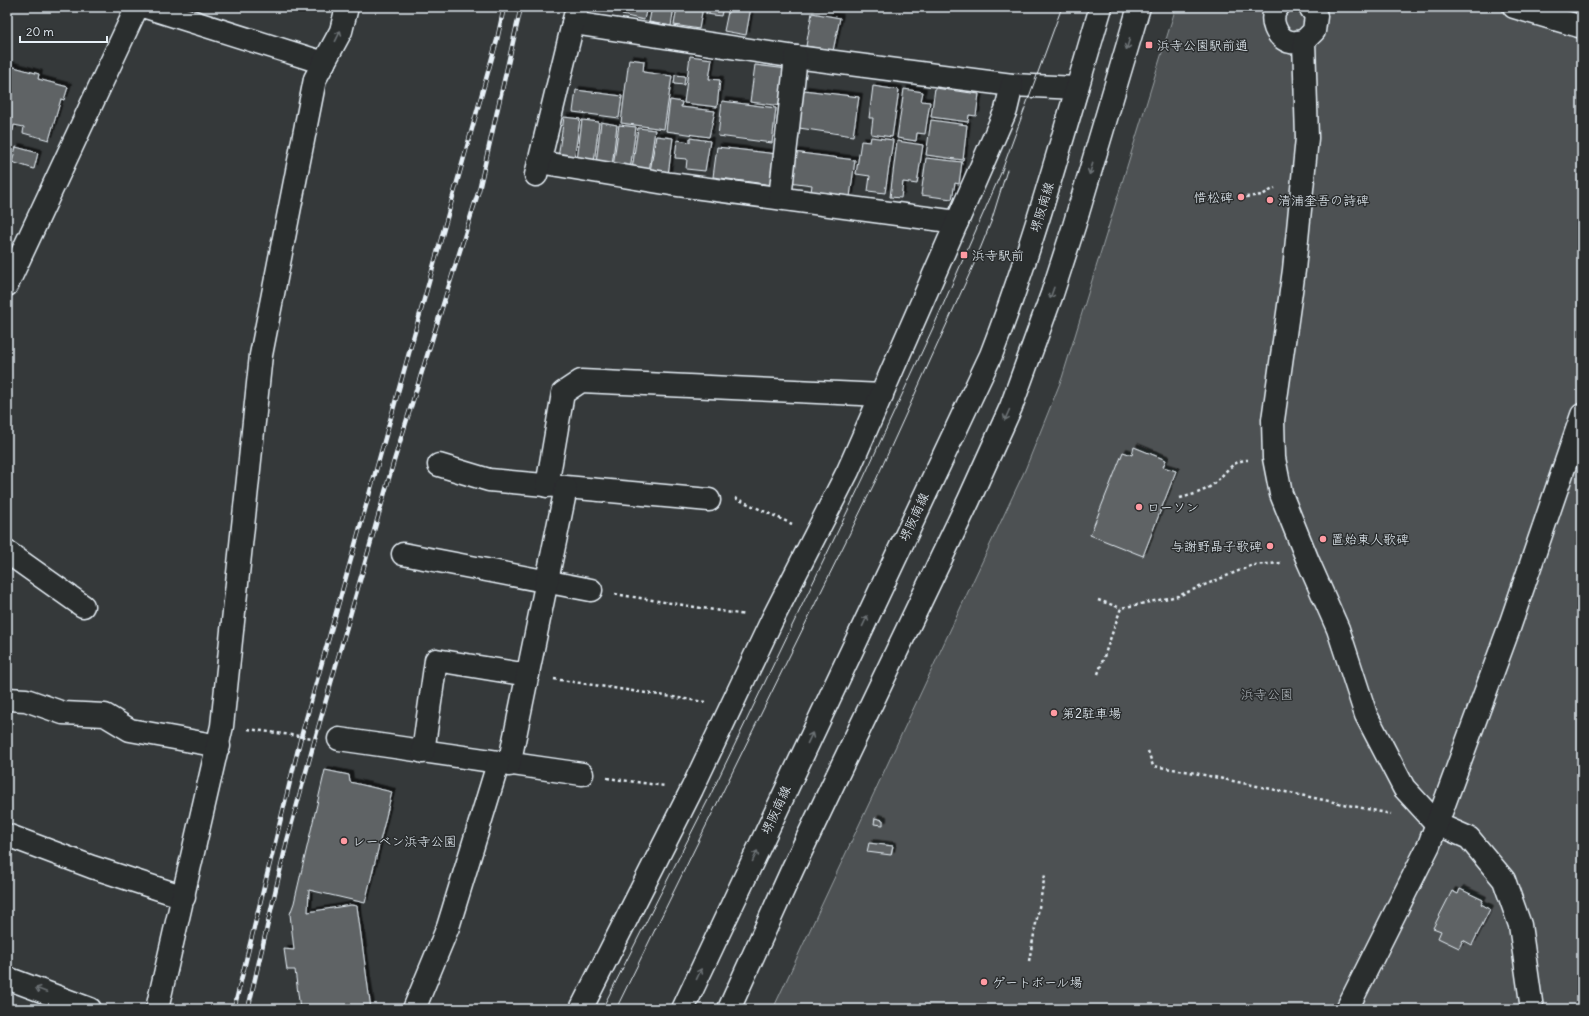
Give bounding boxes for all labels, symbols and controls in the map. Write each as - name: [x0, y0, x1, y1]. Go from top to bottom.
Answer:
- scale bar: [20, 18, 107, 44]
- text: 20 m: [26, 24, 54, 39]
- one-way arrow: [335, 30, 342, 42]
- place label: 浜寺公園駅前通: [1157, 37, 1248, 54]
- one-way arrow: [1124, 38, 1131, 51]
- marker: 浜寺公園駅前通: [1144, 40, 1154, 50]
- one-way arrow: [1087, 162, 1094, 175]
- street label: 堺阪南線: [1026, 179, 1058, 234]
- place label: 惜松碑: [1194, 189, 1233, 206]
- marker: 惜松碑: [1236, 192, 1246, 202]
- place label: 清浦奎吾の詩碑: [1278, 192, 1369, 209]
- marker: 清浦奎吾の詩碑: [1265, 195, 1275, 205]
- place label: 浜寺駅前: [972, 247, 1024, 264]
- marker: 浜寺駅前: [959, 250, 969, 260]
- one-way arrow: [1048, 287, 1055, 300]
- one-way arrow: [1003, 409, 1010, 421]
- street label: 堺阪南線: [895, 489, 933, 544]
- place label: ローソン: [1147, 499, 1199, 516]
- marker: ローソン: [1134, 502, 1144, 512]
- place label: 置始東人歌碑: [1331, 531, 1409, 548]
- marker: 置始東人歌碑: [1318, 534, 1328, 544]
- place label: 与謝野晶子歌碑: [1171, 538, 1262, 555]
- marker: 与謝野晶子歌碑: [1265, 541, 1275, 551]
- one-way arrow: [862, 615, 869, 627]
- park label: 浜寺公園: [1241, 686, 1293, 703]
- place label: 第2駐車場: [1062, 705, 1121, 722]
- marker: 第2駐車場: [1049, 708, 1059, 718]
- one-way arrow: [807, 733, 814, 745]
- street label: 堺阪南線: [757, 782, 795, 837]
- place label: レーベン浜寺公園: [352, 833, 457, 850]
- marker: レーベン浜寺公園: [339, 836, 349, 846]
- one-way arrow: [752, 850, 759, 862]
- one-way arrow: [696, 968, 703, 980]
- place label: ゲートボール場: [992, 974, 1082, 991]
- marker: ゲートボール場: [979, 977, 989, 987]
- one-way arrow: [35, 986, 47, 994]

